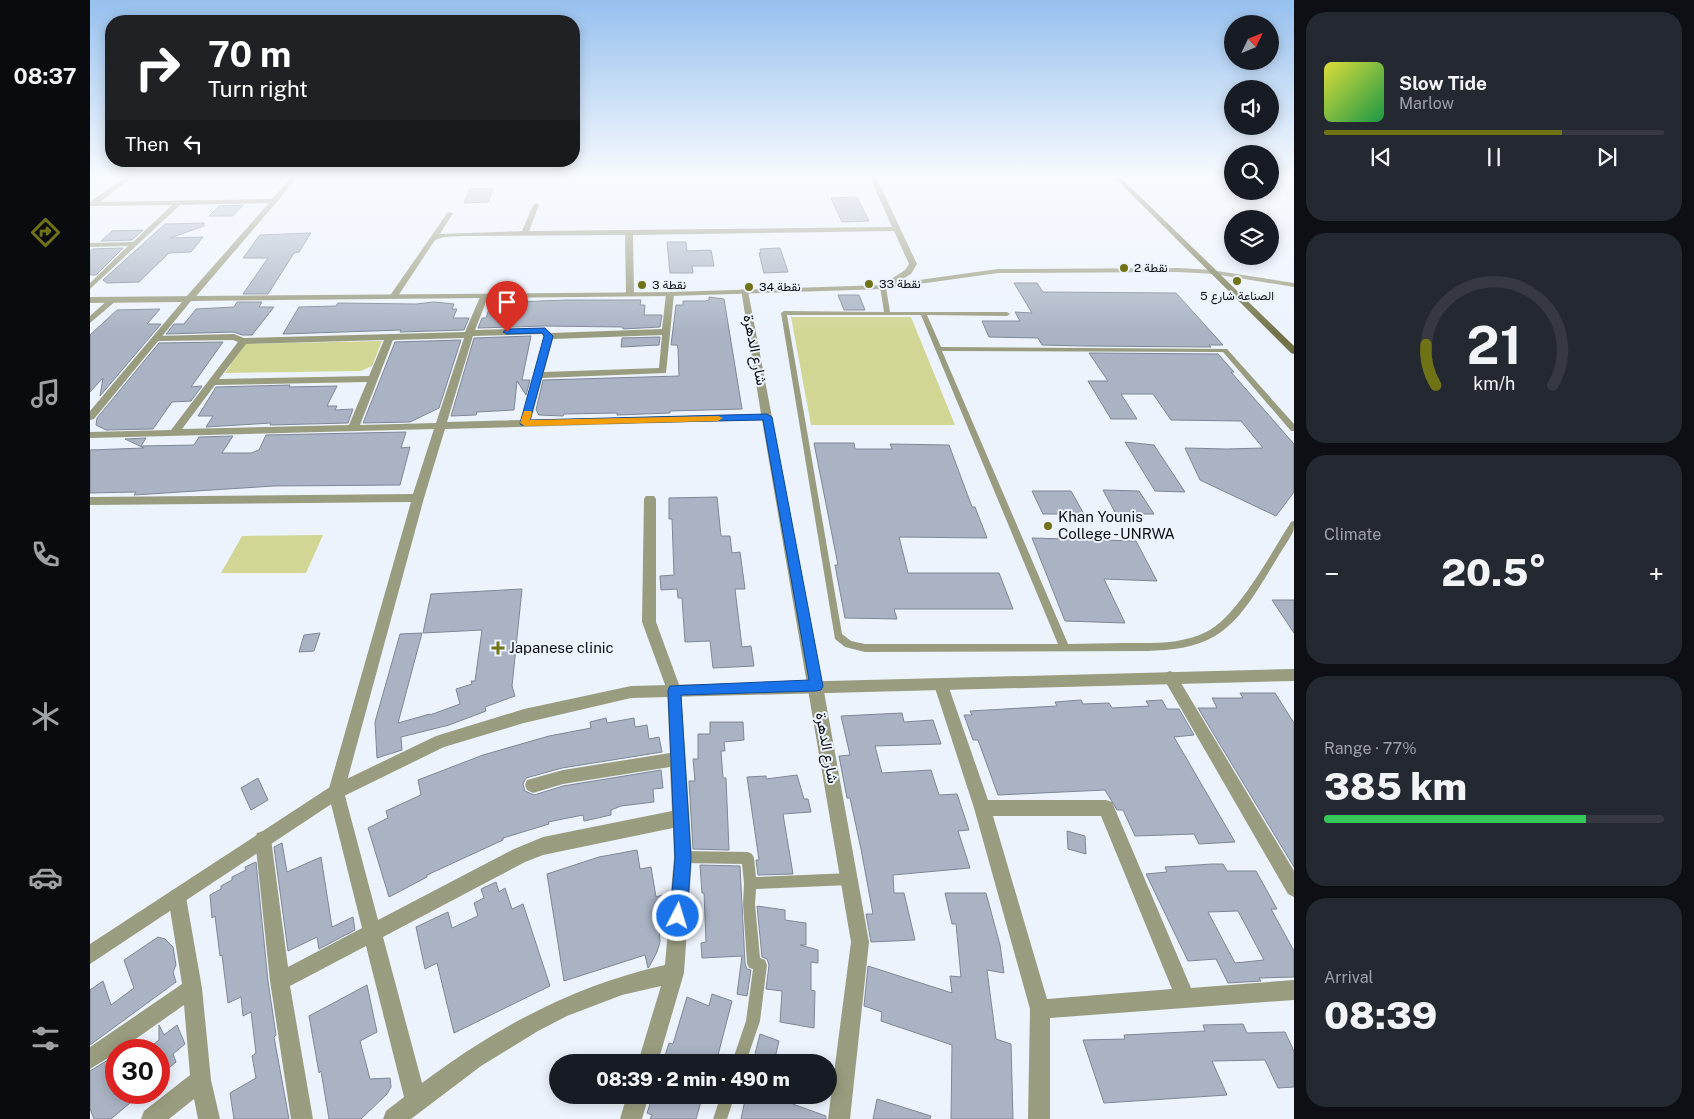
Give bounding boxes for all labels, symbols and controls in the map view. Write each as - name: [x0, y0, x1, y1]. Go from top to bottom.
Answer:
- north arrow: [1224, 15, 1279, 70]
- map controls: [1224, 15, 1279, 265]
- text: 70 m: [208, 34, 291, 75]
- icon: right: [125, 35, 190, 100]
- text: 08:37: [14, 63, 76, 89]
- text: Slow Tide: [1399, 72, 1487, 94]
- text: Turn right: [208, 76, 308, 102]
- button: sound: [1224, 80, 1279, 135]
- text: Marlow: [1399, 94, 1454, 113]
- icon: left: [179, 130, 207, 158]
- text: Then: [125, 133, 169, 155]
- icon: previous: [1367, 143, 1395, 171]
- icon: pause: [1480, 143, 1508, 171]
- icon: next: [1593, 143, 1621, 171]
- button: search: [1224, 145, 1279, 200]
- button: layers: [1224, 210, 1279, 265]
- icon: directions: [28, 215, 63, 250]
- place label: نقطة 2: [1134, 261, 1168, 275]
- marker: نقطة 2: [1118, 262, 1130, 274]
- marker: الصناعة شارع 5: [1231, 275, 1243, 287]
- place label: نقطة 33: [879, 277, 921, 291]
- place label: نقطة 3: [652, 278, 686, 292]
- marker: نقطة 33: [863, 278, 875, 290]
- marker: نقطة 3: [636, 279, 648, 291]
- place label: نقطة 34: [759, 280, 801, 294]
- pin: [486, 281, 528, 332]
- marker: نقطة 34: [743, 281, 755, 293]
- icon: arrive: [493, 288, 521, 316]
- place label: الصناعة شارع 5: [1200, 289, 1274, 305]
- street label: شارع الدهرة: [737, 313, 771, 387]
- text: 21: [1466, 315, 1522, 376]
- text: km/h: [1473, 373, 1515, 394]
- icon: music: [28, 376, 63, 411]
- place label: Khan Younis College - UNRWA: [1058, 508, 1175, 542]
- marker: Khan Younis College - UNRWA: [1042, 520, 1054, 532]
- text: Climate: [1324, 525, 1381, 544]
- icon: phone: [28, 537, 63, 572]
- text: 20.5°: [1441, 550, 1547, 595]
- text: −: [1324, 557, 1340, 590]
- text: +: [1648, 557, 1664, 590]
- place label: Japanese clinic: [509, 639, 614, 656]
- marker: Japanese clinic: [491, 641, 505, 655]
- icon: climate: [28, 699, 63, 734]
- street label: شارع الدهرة: [810, 711, 842, 785]
- text: Range · 77%: [1324, 739, 1417, 758]
- text: 385 km: [1324, 764, 1467, 809]
- icon: car: [28, 860, 63, 895]
- position arrow: [651, 889, 703, 941]
- text: Arrival: [1324, 968, 1373, 987]
- text: 08:39: [1324, 993, 1437, 1038]
- icon: filters: [28, 1021, 63, 1056]
- speed limit sign: 30: [105, 1039, 170, 1104]
- text: 08:39 · 2 min · 490 m: [596, 1068, 790, 1090]

